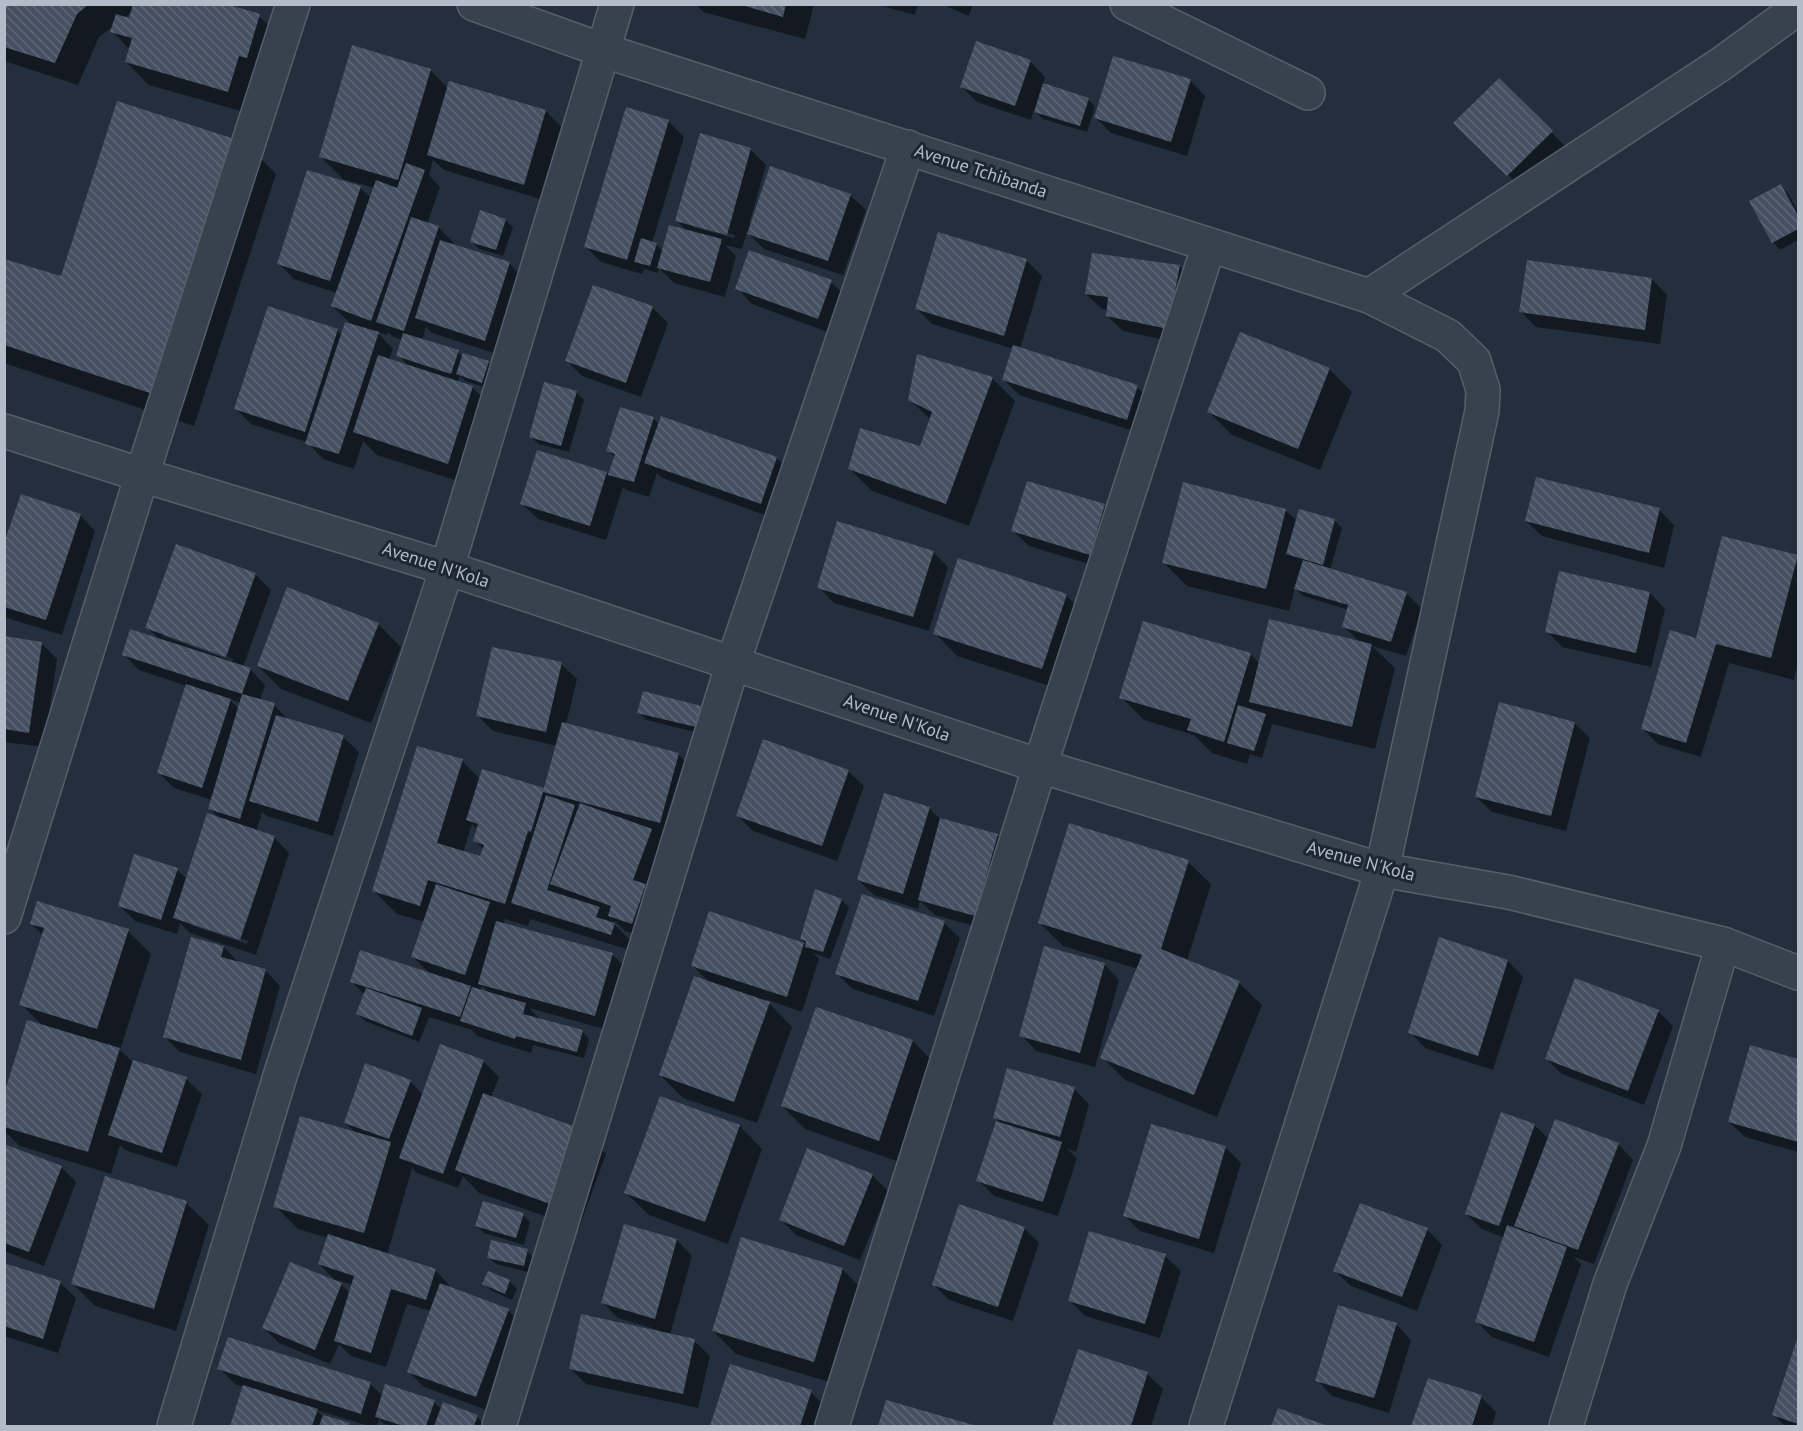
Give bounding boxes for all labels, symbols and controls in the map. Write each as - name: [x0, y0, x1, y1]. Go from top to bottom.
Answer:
- street label: Avenue Tchibanda: [912, 138, 1050, 203]
- street label: Avenue N'Kola: [380, 536, 492, 593]
- street label: Avenue N'Kola: [841, 689, 953, 746]
- street label: Avenue N'Kola: [1305, 835, 1418, 886]

